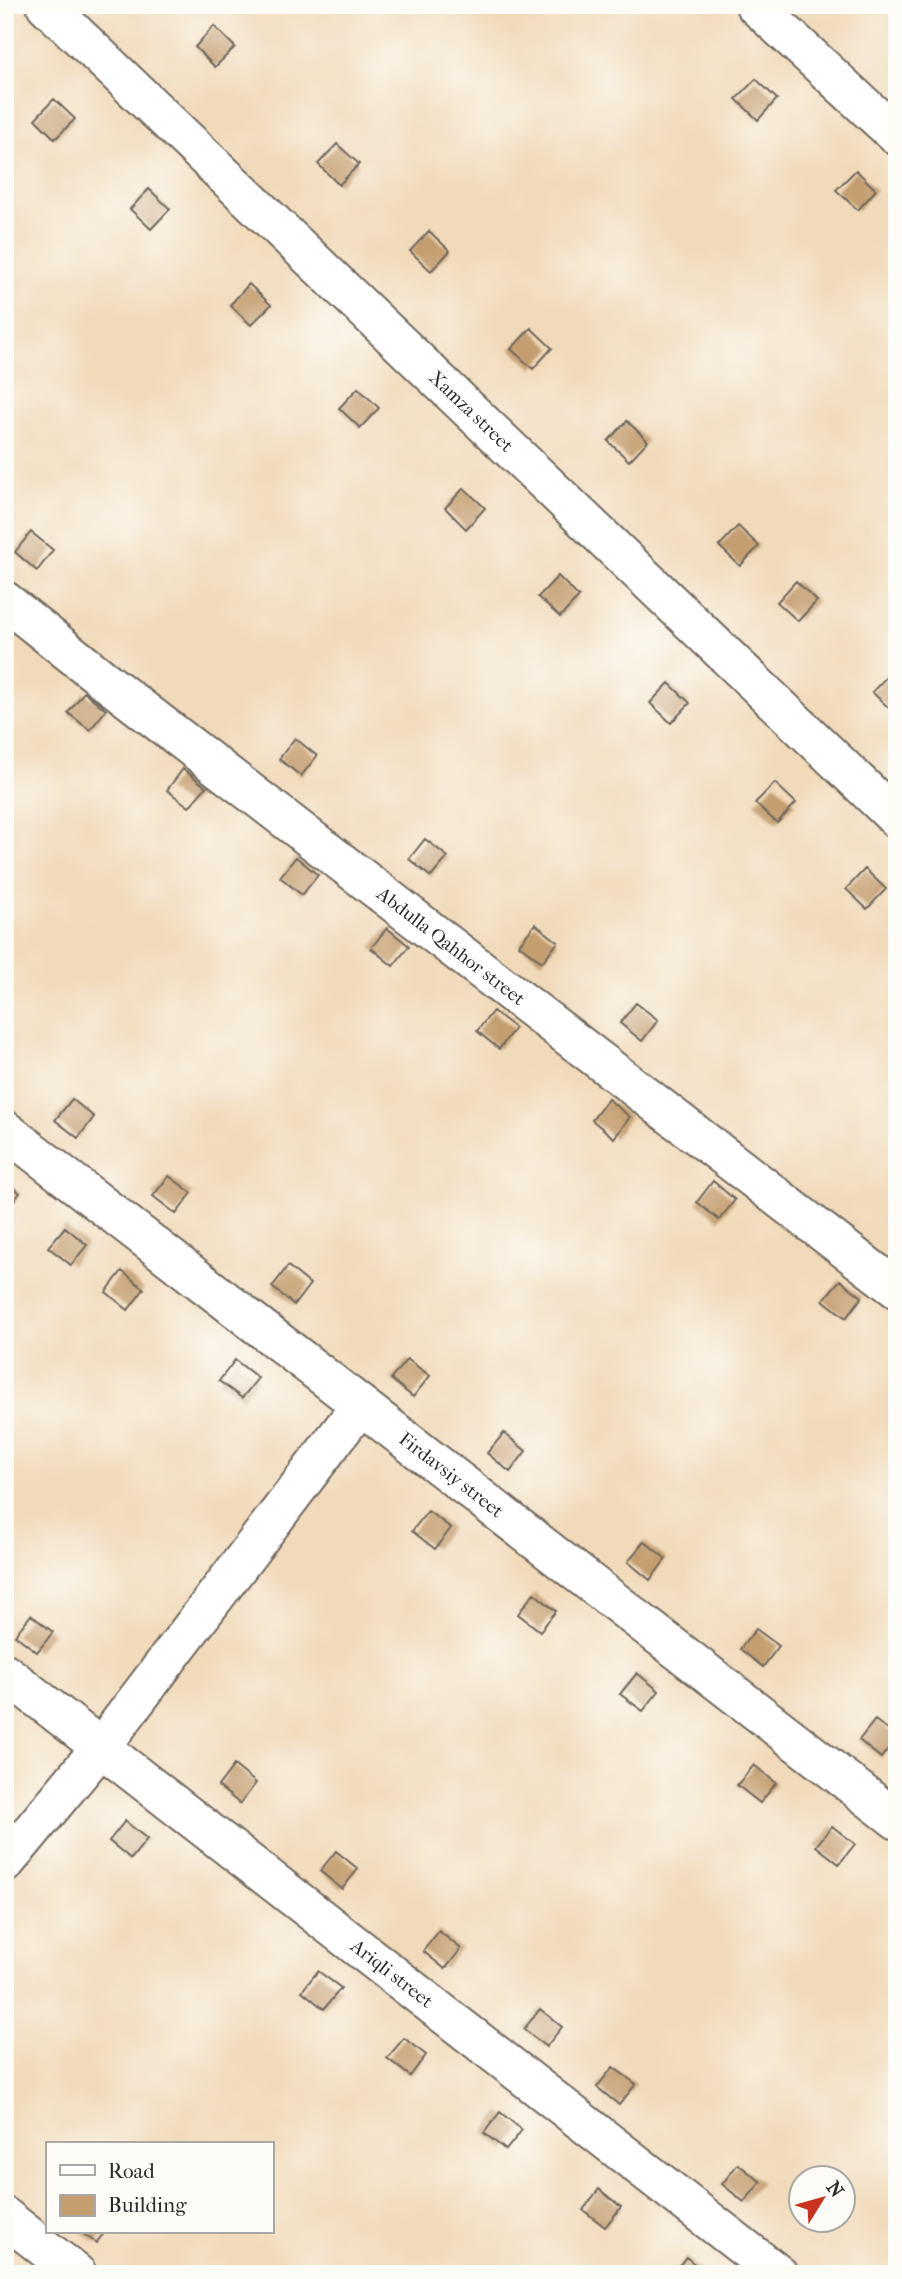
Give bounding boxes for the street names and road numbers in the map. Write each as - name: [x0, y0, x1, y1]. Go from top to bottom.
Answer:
- street label: Xamza street: [424, 366, 518, 457]
- street label: Abdulla Qahhor street: [372, 882, 529, 1010]
- street label: Firdavsiy street: [395, 1428, 508, 1522]
- street label: Ariqli street: [346, 1934, 437, 2013]

